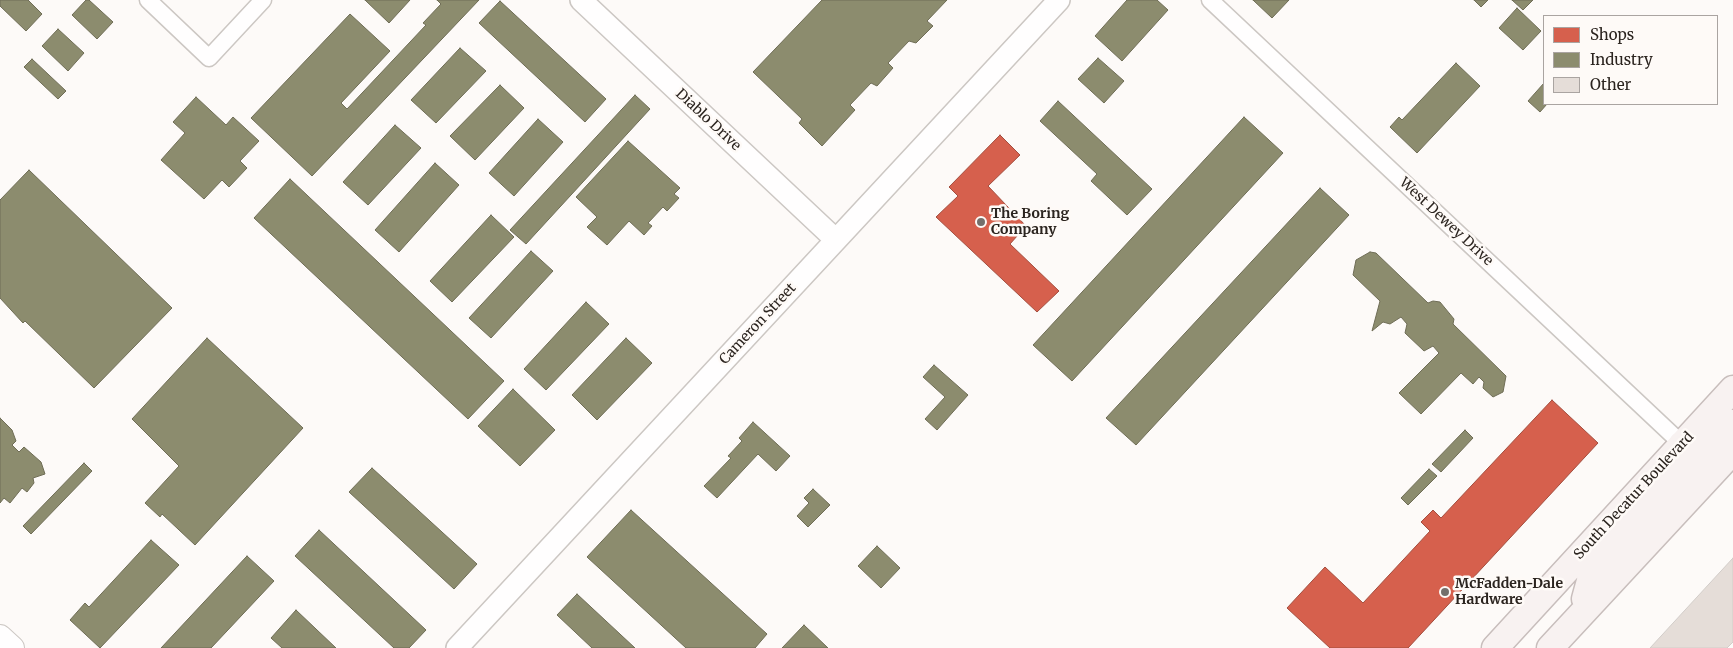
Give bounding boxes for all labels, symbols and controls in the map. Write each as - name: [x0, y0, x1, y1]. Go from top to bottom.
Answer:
- legend: [1543, 15, 1718, 105]
- text: Shops: [1590, 25, 1634, 44]
- text: Industry: [1590, 50, 1653, 69]
- text: Other: [1590, 75, 1631, 94]
- street label: Diablo Drive: [672, 86, 744, 154]
- street label: West Dewey Drive: [1396, 174, 1496, 270]
- place label: The Boring Company: [991, 206, 1069, 238]
- marker: The Boring Company: [975, 216, 987, 228]
- street label: Cameron Street: [716, 280, 800, 368]
- street label: South Decatur Boulevard: [1571, 429, 1697, 563]
- place label: McFadden-Dale Hardware: [1455, 576, 1563, 608]
- marker: McFadden-Dale Hardware: [1439, 586, 1451, 598]

